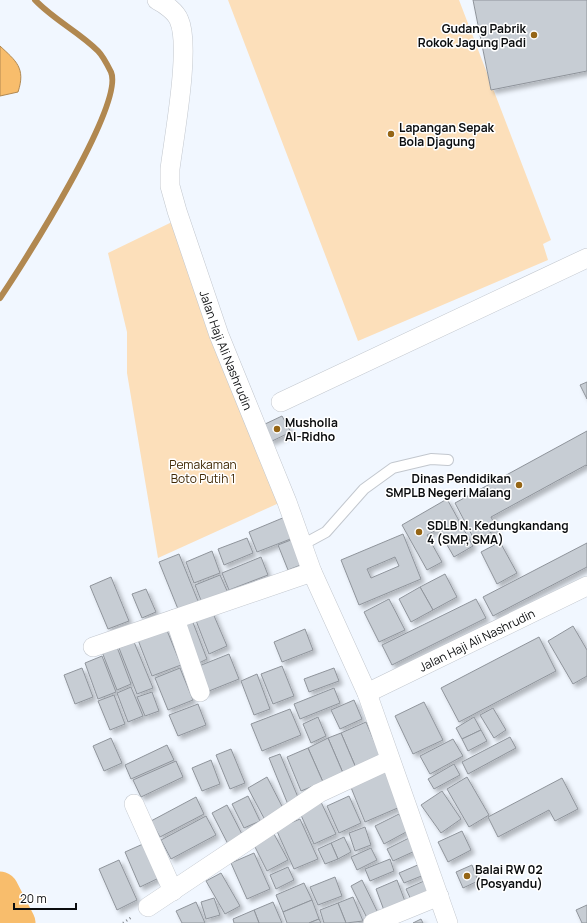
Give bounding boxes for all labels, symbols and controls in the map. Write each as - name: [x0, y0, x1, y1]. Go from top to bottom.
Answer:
- place label: Gudang Pabrik Rokok Jagung Padi: [418, 20, 527, 51]
- marker: Gudang Pabrik Rokok Jagung Padi: [529, 30, 539, 40]
- place label: Lapangan Sepak Bola Djagung: [399, 119, 495, 150]
- marker: Lapangan Sepak Bola Djagung: [386, 129, 396, 139]
- street label: Jalan Haji Ali Nashrudin: [196, 288, 257, 412]
- place label: Musholla Al-Ridho: [285, 414, 338, 445]
- marker: Musholla Al-Ridho: [272, 424, 282, 434]
- park label: Pemakaman Boto Putih 1: [169, 456, 237, 487]
- place label: Dinas Pendidikan SMPLB Negeri Malang: [385, 470, 511, 501]
- marker: Dinas Pendidikan SMPLB Negeri Malang: [514, 480, 524, 490]
- place label: SDLB N. Kedungkandang 4 (SMP, SMA): [427, 517, 569, 548]
- marker: SDLB N. Kedungkandang 4 (SMP, SMA): [414, 527, 424, 537]
- street label: Jalan Haji Ali Nashrudin: [416, 604, 537, 675]
- place label: Balai RW 02 (Posyandu): [475, 861, 543, 892]
- marker: Balai RW 02 (Posyandu): [462, 871, 472, 881]
- scale bar: [14, 885, 76, 911]
- text: 20 m: [20, 890, 47, 907]

